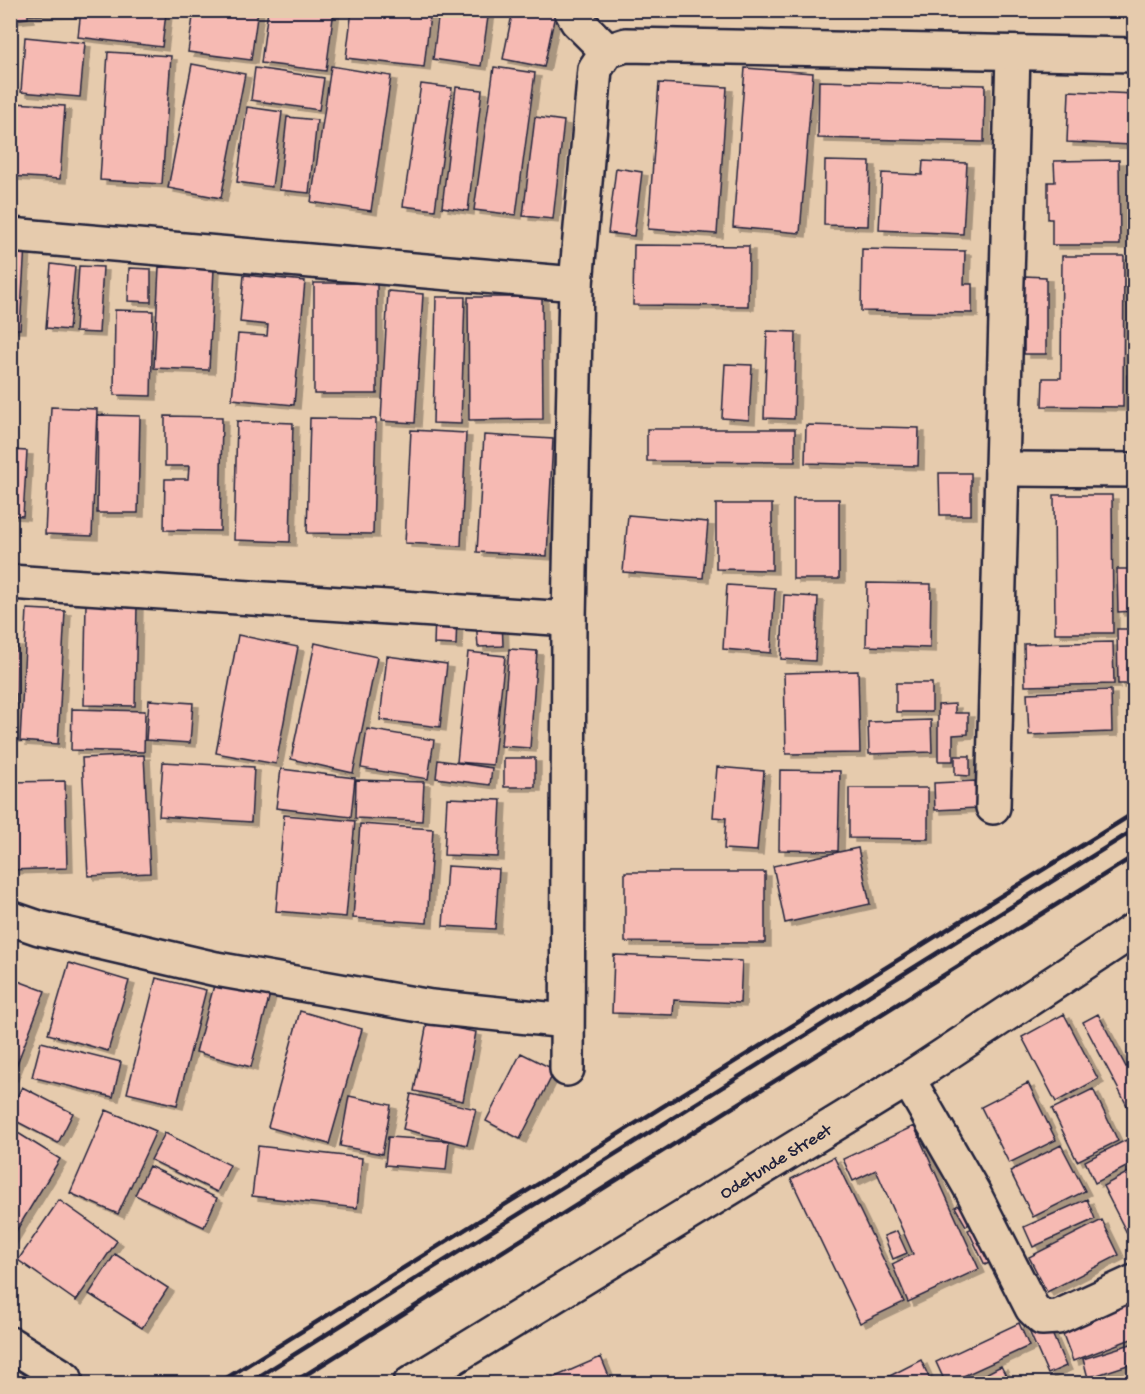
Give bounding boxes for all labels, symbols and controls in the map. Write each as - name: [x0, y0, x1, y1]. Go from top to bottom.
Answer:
- street label: Odetunde Street: [717, 1120, 837, 1205]

